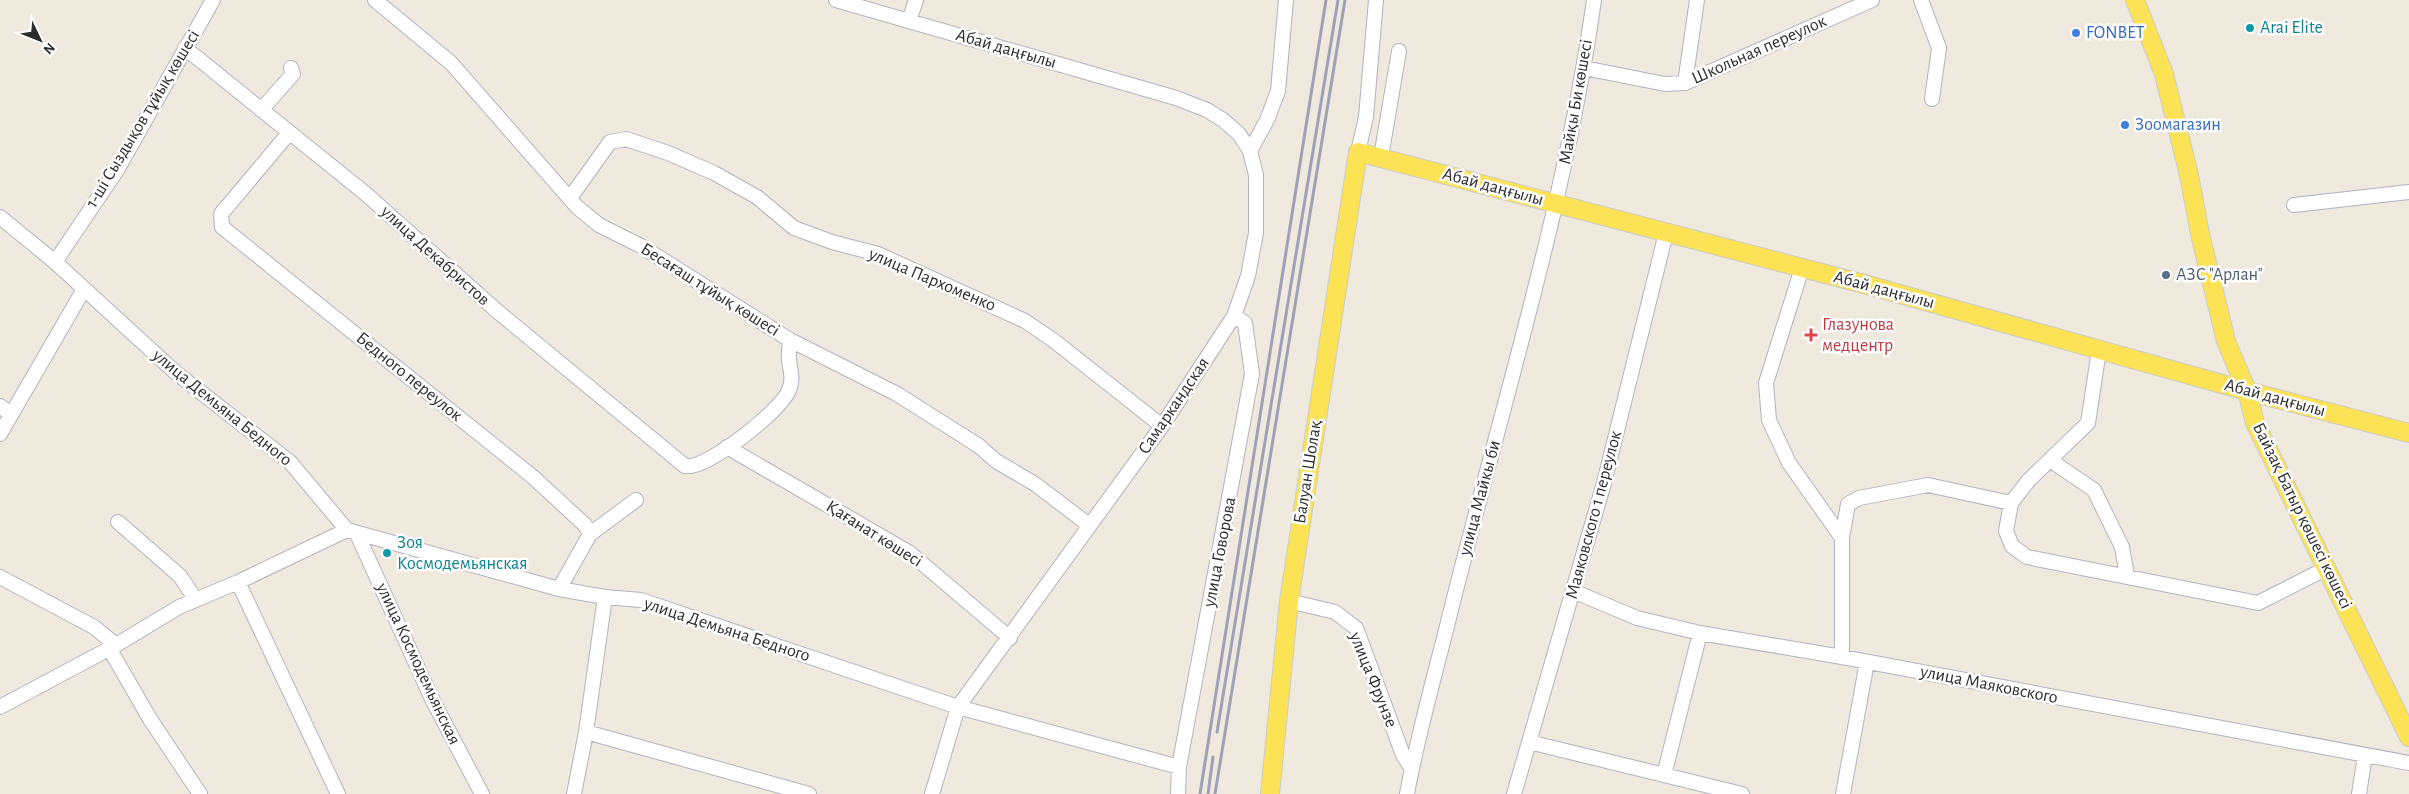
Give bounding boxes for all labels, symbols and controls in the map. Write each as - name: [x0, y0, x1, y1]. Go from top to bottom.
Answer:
- street label: Школьная переулок: [1689, 12, 1830, 88]
- north arrow: [15, 15, 65, 65]
- place label: Arai Elite: [2260, 19, 2323, 37]
- marker: Arai Elite: [2244, 22, 2256, 34]
- place label: FONBET: [2086, 24, 2145, 42]
- street label: Абай даңғылы: [954, 25, 1059, 72]
- street label: 1-ші Сыздықов тұйық көшесі: [83, 27, 203, 211]
- marker: FONBET: [2070, 27, 2082, 39]
- street label: Майқы Би көшесі: [1556, 38, 1596, 166]
- text: N: [40, 40, 57, 57]
- place label: Зоомагазин: [2135, 116, 2221, 134]
- marker: Зоомагазин: [2119, 119, 2131, 131]
- street label: Абай даңғылы: [1441, 164, 1546, 209]
- street label: улица Декабристов: [376, 201, 494, 309]
- street label: Бесағаш тұйық көшесі: [637, 240, 783, 340]
- street label: улица Пархоменко: [865, 245, 998, 315]
- place label: АЗС "Арлан": [2176, 266, 2263, 284]
- street label: Абай даңғылы: [1832, 267, 1937, 312]
- marker: АЗС "Арлан": [2160, 269, 2172, 281]
- place label: Глазунова медцентр: [1822, 316, 1894, 355]
- marker: Глазунова медцентр: [1804, 328, 1818, 342]
- street label: Бедного переулок: [353, 329, 466, 426]
- street label: улица Демьяна Бедного: [148, 346, 295, 470]
- street label: Самаркандская: [1135, 354, 1213, 458]
- street label: Абай даңғылы: [2223, 375, 2328, 420]
- street label: Балуан Шолақ: [1291, 419, 1325, 525]
- street label: Байзақ Батыр қөшесі көшесі: [2249, 420, 2355, 612]
- street label: Маяковского 1 переулок: [1563, 428, 1625, 601]
- street label: улица Майкы би: [1455, 438, 1504, 559]
- street label: улица Говорова: [1200, 495, 1239, 610]
- street label: Қағанат көшесі: [823, 497, 925, 571]
- place label: Зоя Космодемьянская: [397, 534, 527, 573]
- marker: Зоя Космодемьянская: [381, 547, 393, 559]
- street label: улица Космодемьянская: [372, 579, 463, 748]
- street label: улица Демьяна Бедного: [641, 594, 812, 665]
- street label: улица Фрунзе: [1345, 629, 1400, 730]
- street label: улица Маяковского: [1918, 663, 2059, 707]

